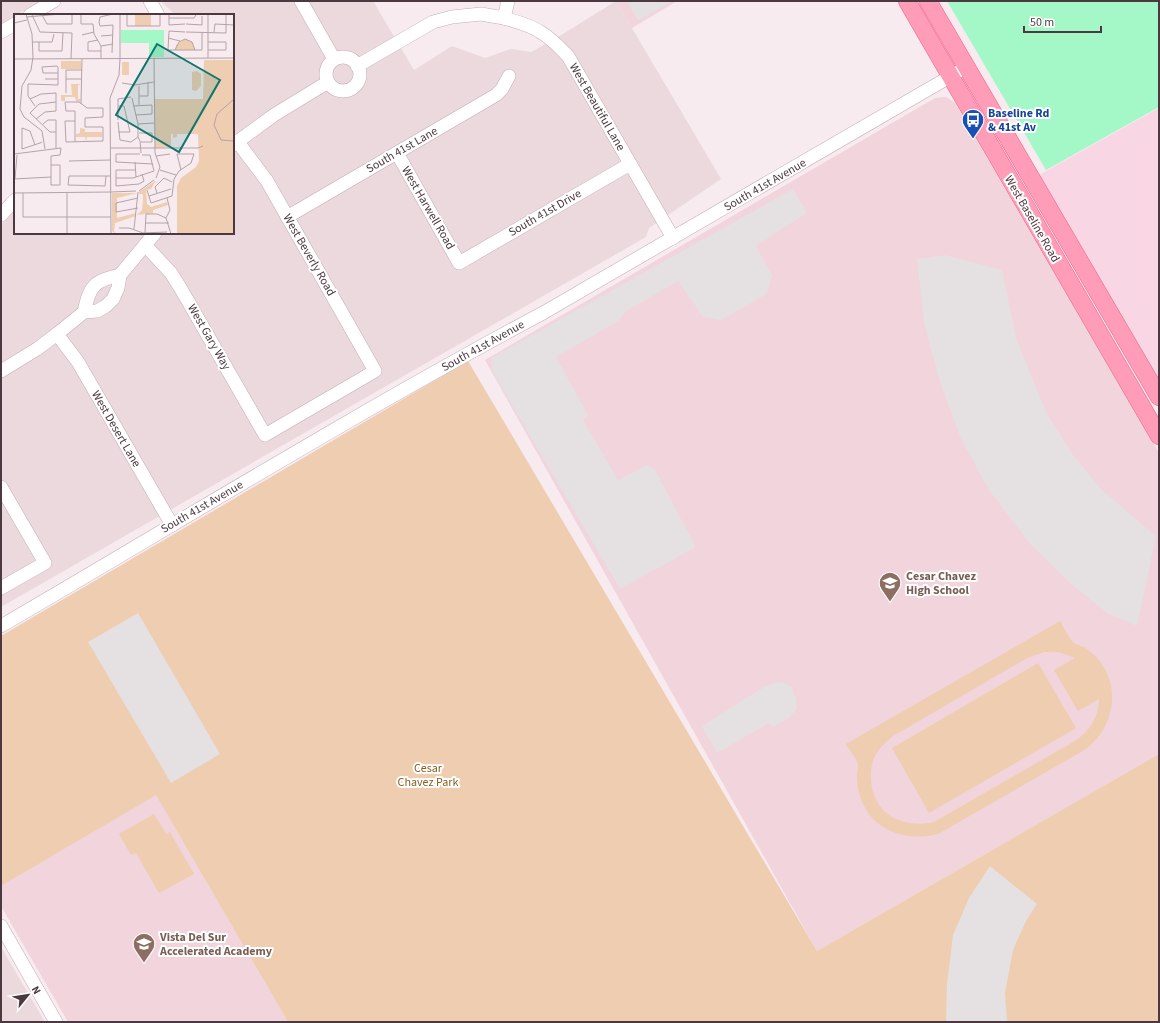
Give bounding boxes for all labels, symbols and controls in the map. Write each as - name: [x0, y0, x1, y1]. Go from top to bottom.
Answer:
- scale bar: [1024, 8, 1101, 34]
- inset map: [14, 14, 234, 234]
- text: 50 m: [1030, 14, 1054, 31]
- street label: West Beautiful Lane: [565, 60, 629, 154]
- place label: Baseline Rd & 41st Av: [988, 105, 1050, 136]
- bus stop icon: Baseline Rd & 41st Av: [960, 107, 986, 140]
- street label: South 41st Lane: [363, 123, 441, 177]
- street label: South 41st Avenue: [721, 154, 809, 216]
- street label: West Harwell Road: [397, 163, 459, 253]
- street label: West Baseline Road: [1000, 173, 1064, 265]
- street label: South 41st Drive: [505, 185, 585, 241]
- street label: West Beverly Road: [279, 211, 339, 299]
- street label: West Gary Way: [183, 301, 235, 373]
- street label: South 41st Avenue: [438, 316, 528, 376]
- street label: West Desert Lane: [87, 388, 145, 471]
- street label: South 41st Avenue: [158, 476, 246, 538]
- place label: Cesar Chavez High School: [906, 568, 976, 599]
- school or university icon: Cesar Chavez High School: [877, 570, 903, 603]
- park label: Cesar Chavez Park: [398, 760, 458, 791]
- place label: Vista Del Sur Accelerated Academy: [159, 929, 273, 960]
- school or university icon: Vista Del Sur Accelerated Academy: [131, 931, 157, 964]
- north arrow: [8, 975, 48, 1015]
- text: N: [28, 983, 45, 997]

